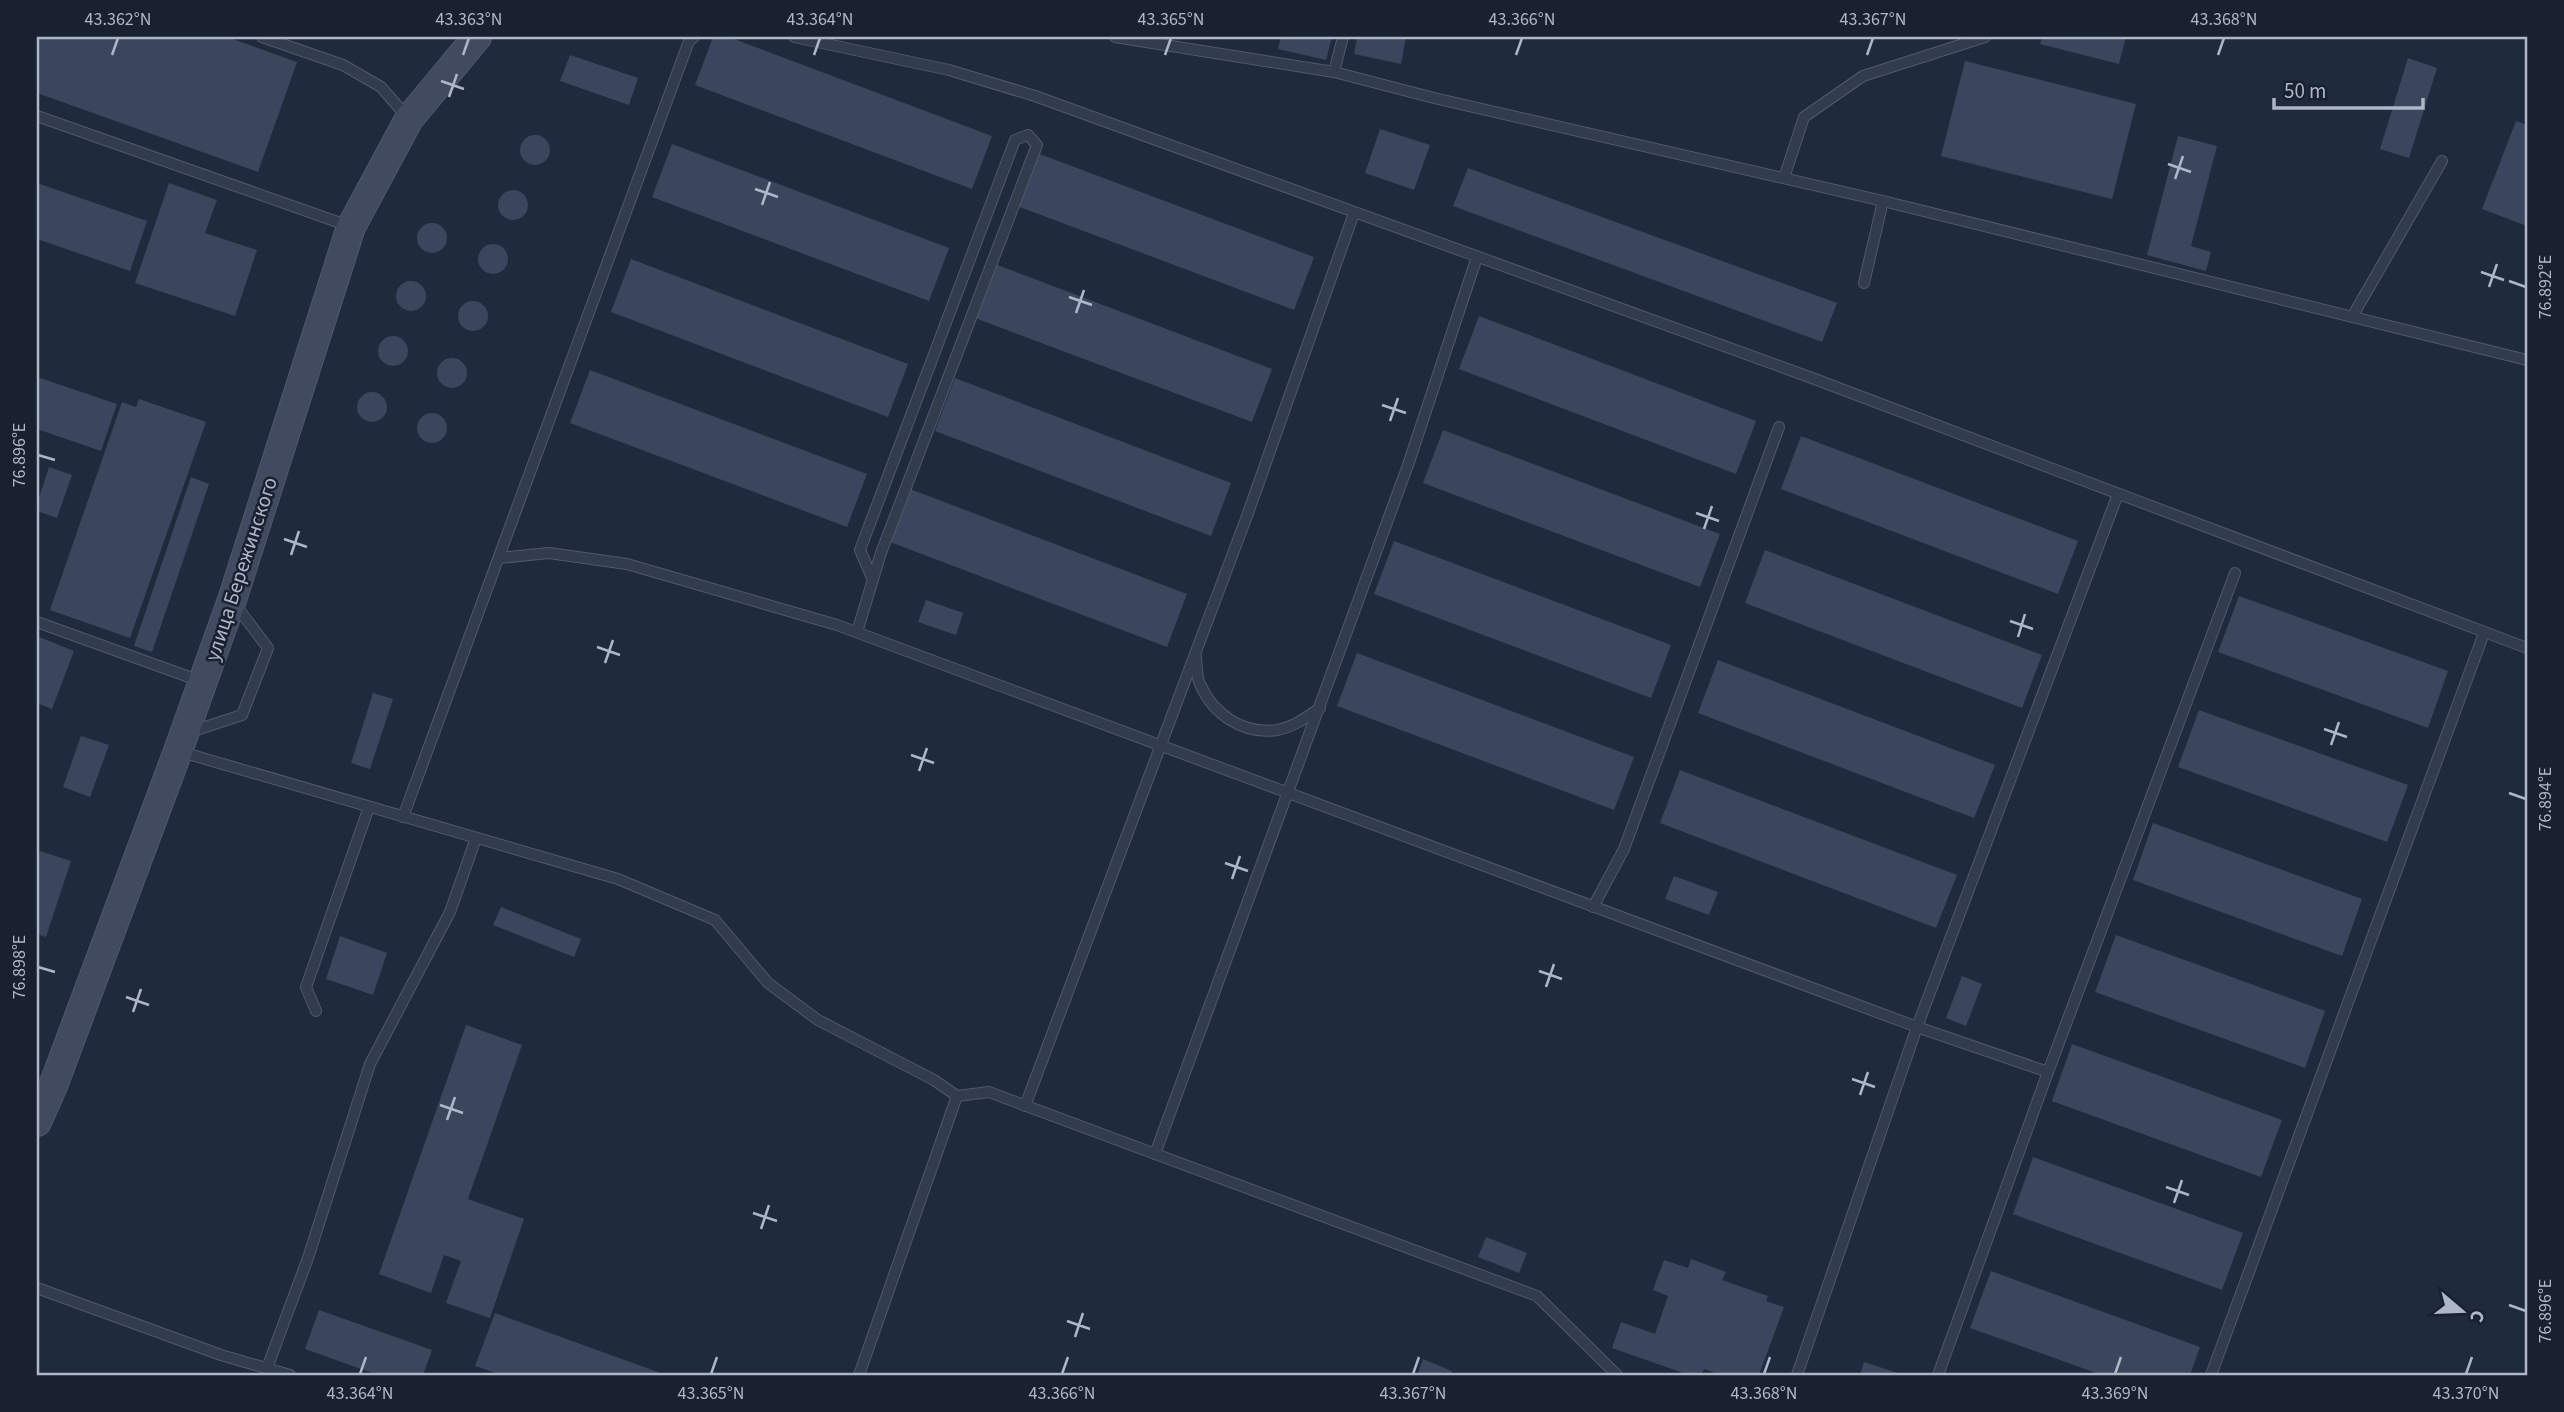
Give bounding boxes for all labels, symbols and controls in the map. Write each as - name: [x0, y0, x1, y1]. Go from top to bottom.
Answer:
- text: 43.362°N: [85, 7, 151, 32]
- text: 43.363°N: [436, 7, 502, 32]
- text: 43.364°N: [787, 7, 853, 32]
- text: 43.365°N: [1138, 7, 1204, 32]
- text: 43.366°N: [1489, 7, 1555, 32]
- text: 43.367°N: [1840, 7, 1906, 32]
- text: 43.368°N: [2191, 7, 2257, 32]
- scale bar: [2274, 66, 2422, 110]
- text: 50 m: [2284, 76, 2326, 106]
- text: 76.892°E: [2533, 255, 2558, 319]
- text: 76.896°E: [7, 423, 32, 487]
- street label: улица Бережинского: [197, 473, 285, 665]
- text: 76.894°E: [2533, 767, 2558, 831]
- text: 76.898°E: [7, 935, 32, 999]
- north arrow: [2428, 1276, 2498, 1346]
- text: 76.896°E: [2533, 1279, 2558, 1343]
- text: С: [2462, 1306, 2491, 1326]
- text: 43.364°N: [327, 1381, 393, 1406]
- text: 43.365°N: [678, 1381, 744, 1406]
- text: 43.366°N: [1029, 1381, 1095, 1406]
- text: 43.367°N: [1380, 1381, 1446, 1406]
- text: 43.368°N: [1731, 1381, 1797, 1406]
- text: 43.369°N: [2082, 1381, 2148, 1406]
- text: 43.370°N: [2433, 1381, 2499, 1406]

